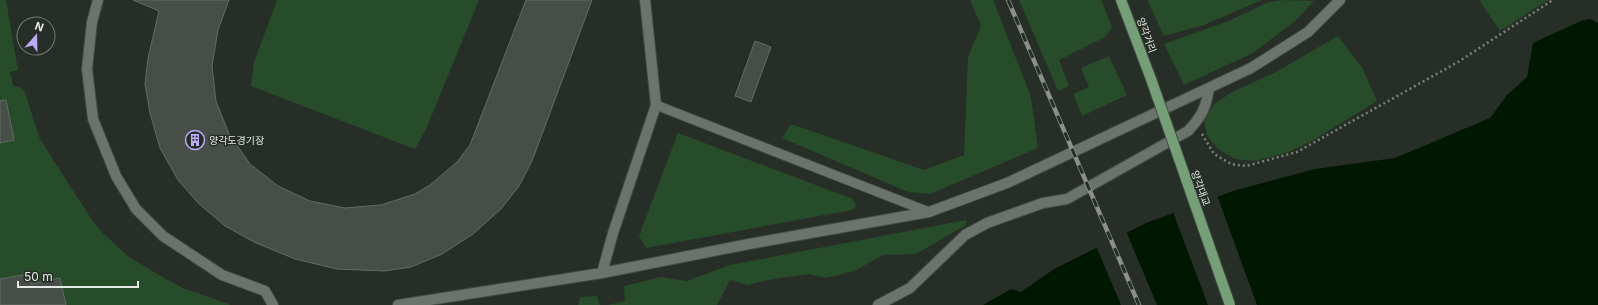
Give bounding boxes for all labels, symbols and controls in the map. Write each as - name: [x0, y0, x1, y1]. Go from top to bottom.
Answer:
- north arrow: [16, 16, 56, 56]
- street label: 양각거리: [1135, 16, 1159, 54]
- text: N: [33, 19, 46, 35]
- building icon: 양각도경기장: [184, 129, 206, 151]
- place label: 양각도경기장: [209, 134, 264, 146]
- street label: 양각대교: [1189, 169, 1213, 207]
- scale bar: [18, 263, 138, 289]
- text: 50 m: [24, 269, 53, 284]

